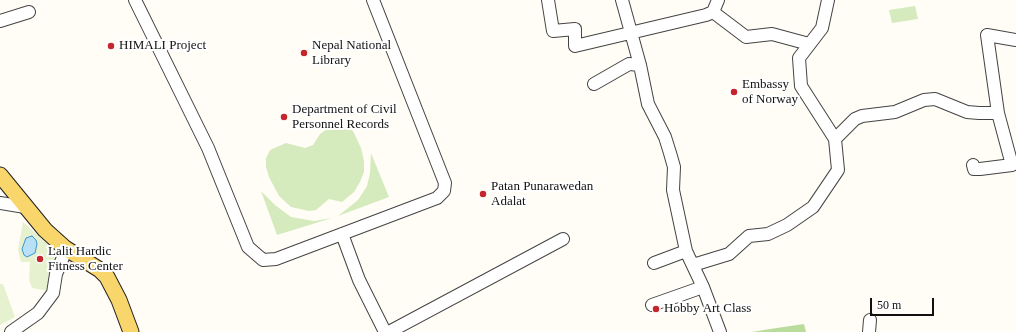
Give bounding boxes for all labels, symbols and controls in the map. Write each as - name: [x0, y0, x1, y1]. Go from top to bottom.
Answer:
- place label: HIMALI Project: [119, 38, 206, 54]
- place label: Nepal National Library: [312, 38, 391, 69]
- marker: HIMALI Project: [106, 41, 116, 51]
- marker: Nepal National Library: [299, 48, 309, 58]
- place label: Embassy of Norway: [742, 77, 798, 108]
- marker: Embassy of Norway: [729, 87, 739, 97]
- place label: Department of Civil Personnel Records: [292, 102, 397, 133]
- marker: Department of Civil Personnel Records: [279, 112, 289, 122]
- place label: Patan Punarawedan Adalat: [491, 179, 593, 210]
- marker: Patan Punarawedan Adalat: [478, 189, 488, 199]
- place label: Lalit Hardic Fitness Center: [48, 244, 123, 275]
- marker: Lalit Hardic Fitness Center: [35, 254, 45, 264]
- scale bar: [872, 290, 936, 316]
- text: 50 m: [877, 298, 901, 312]
- place label: Hobby Art Class: [664, 301, 751, 317]
- marker: Hobby Art Class: [651, 304, 661, 314]

